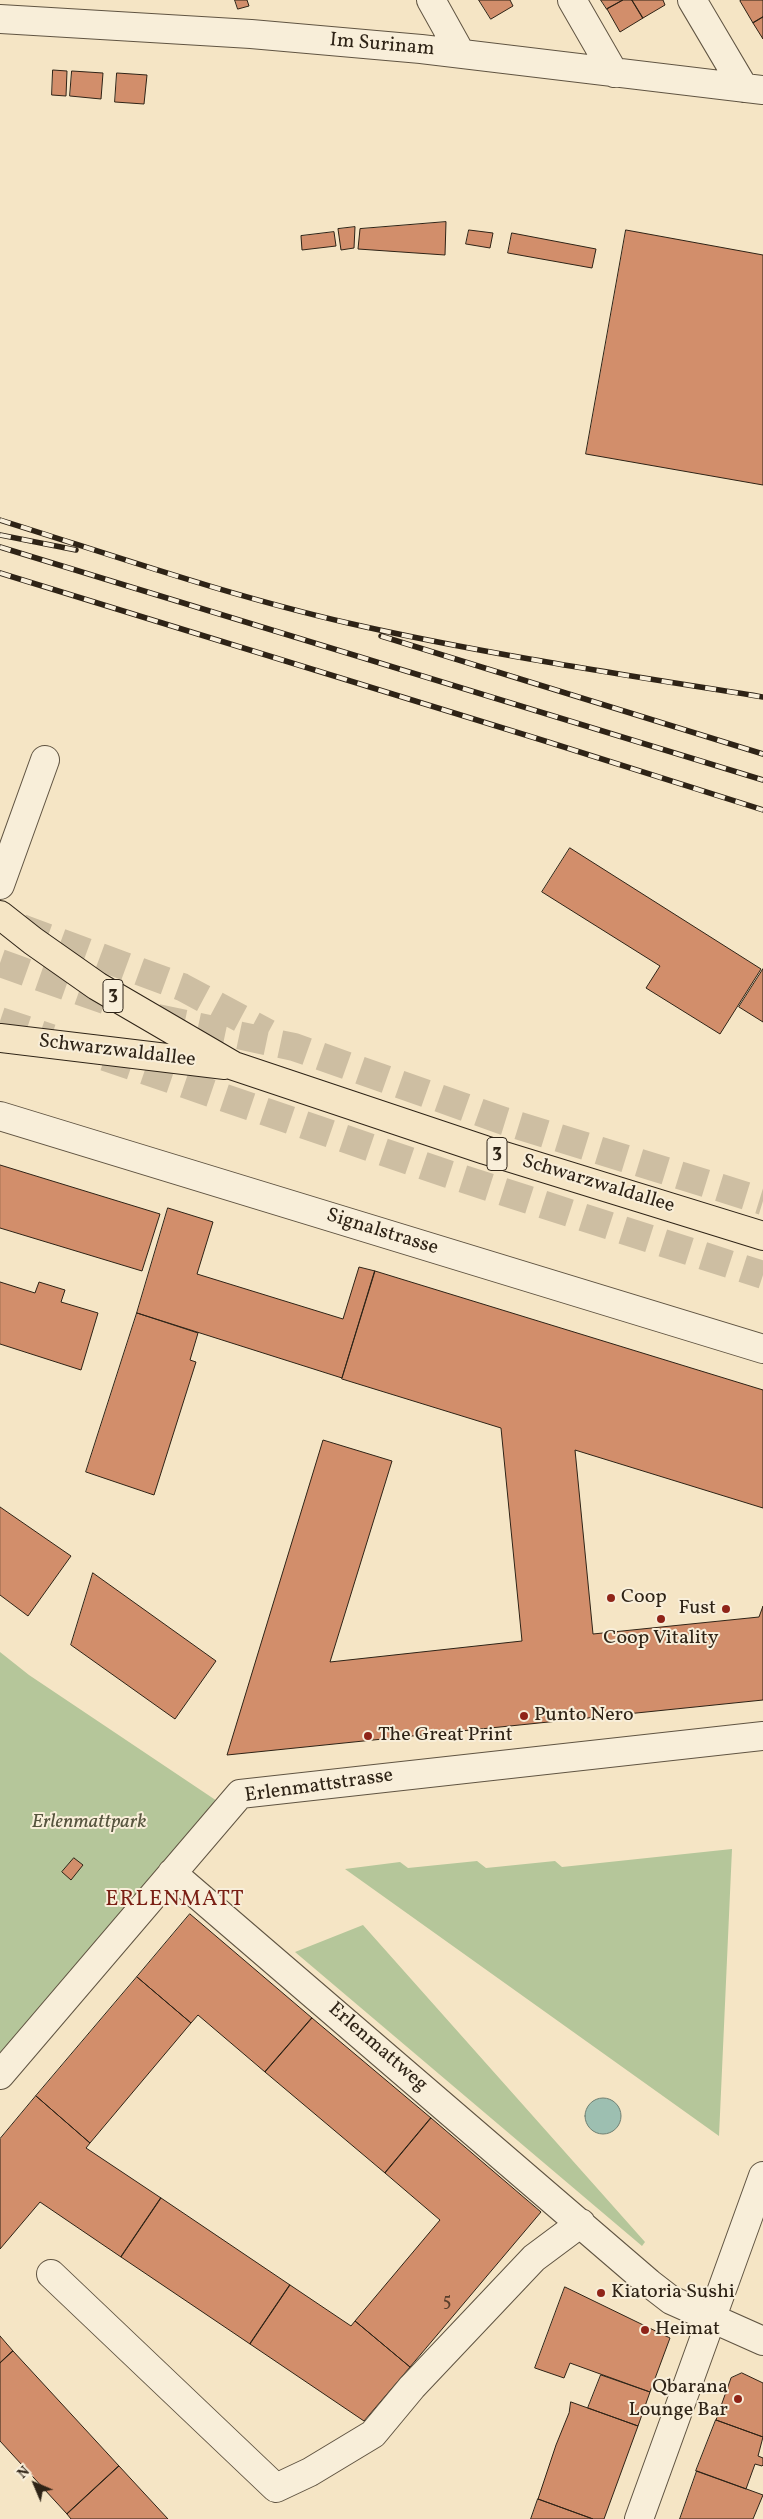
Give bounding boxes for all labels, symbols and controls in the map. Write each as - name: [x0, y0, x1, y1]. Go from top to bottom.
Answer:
- street label: Im Surinam: [329, 29, 435, 63]
- road number: 3: [103, 979, 123, 1012]
- street label: Schwarzwaldallee: [37, 1030, 197, 1074]
- road number: 3: [487, 1138, 507, 1170]
- street label: Schwarzwaldallee: [519, 1150, 677, 1220]
- street label: Signalstrasse: [323, 1205, 441, 1261]
- place label: Coop: [621, 1586, 667, 1610]
- marker: Coop: [605, 1592, 617, 1604]
- place label: Fust: [679, 1597, 716, 1621]
- marker: Fust: [720, 1603, 732, 1615]
- marker: Coop Vitality: [655, 1613, 667, 1625]
- place label: Coop Vitality: [603, 1627, 719, 1651]
- place label: Punto Nero: [534, 1704, 634, 1728]
- marker: Punto Nero: [518, 1710, 530, 1722]
- place label: The Great Print: [378, 1724, 513, 1748]
- marker: The Great Print: [362, 1730, 374, 1742]
- street label: Erlenmattstrasse: [243, 1765, 395, 1809]
- park label: Erlenmattpark: [31, 1811, 147, 1835]
- district label: ERLENMATT: [104, 1888, 246, 1914]
- street label: Erlenmattweg: [322, 1998, 432, 2098]
- place label: Kiatoria Sushi: [611, 2281, 735, 2305]
- marker: Kiatoria Sushi: [595, 2287, 607, 2299]
- house number: 5: [443, 2292, 451, 2314]
- place label: Heimat: [655, 2318, 720, 2342]
- marker: Heimat: [639, 2324, 651, 2336]
- place label: Qbarana Lounge Bar: [628, 2376, 728, 2423]
- marker: Qbarana Lounge Bar: [732, 2393, 744, 2405]
- north arrow: [10, 2459, 60, 2509]
- text: N: [14, 2463, 34, 2483]

